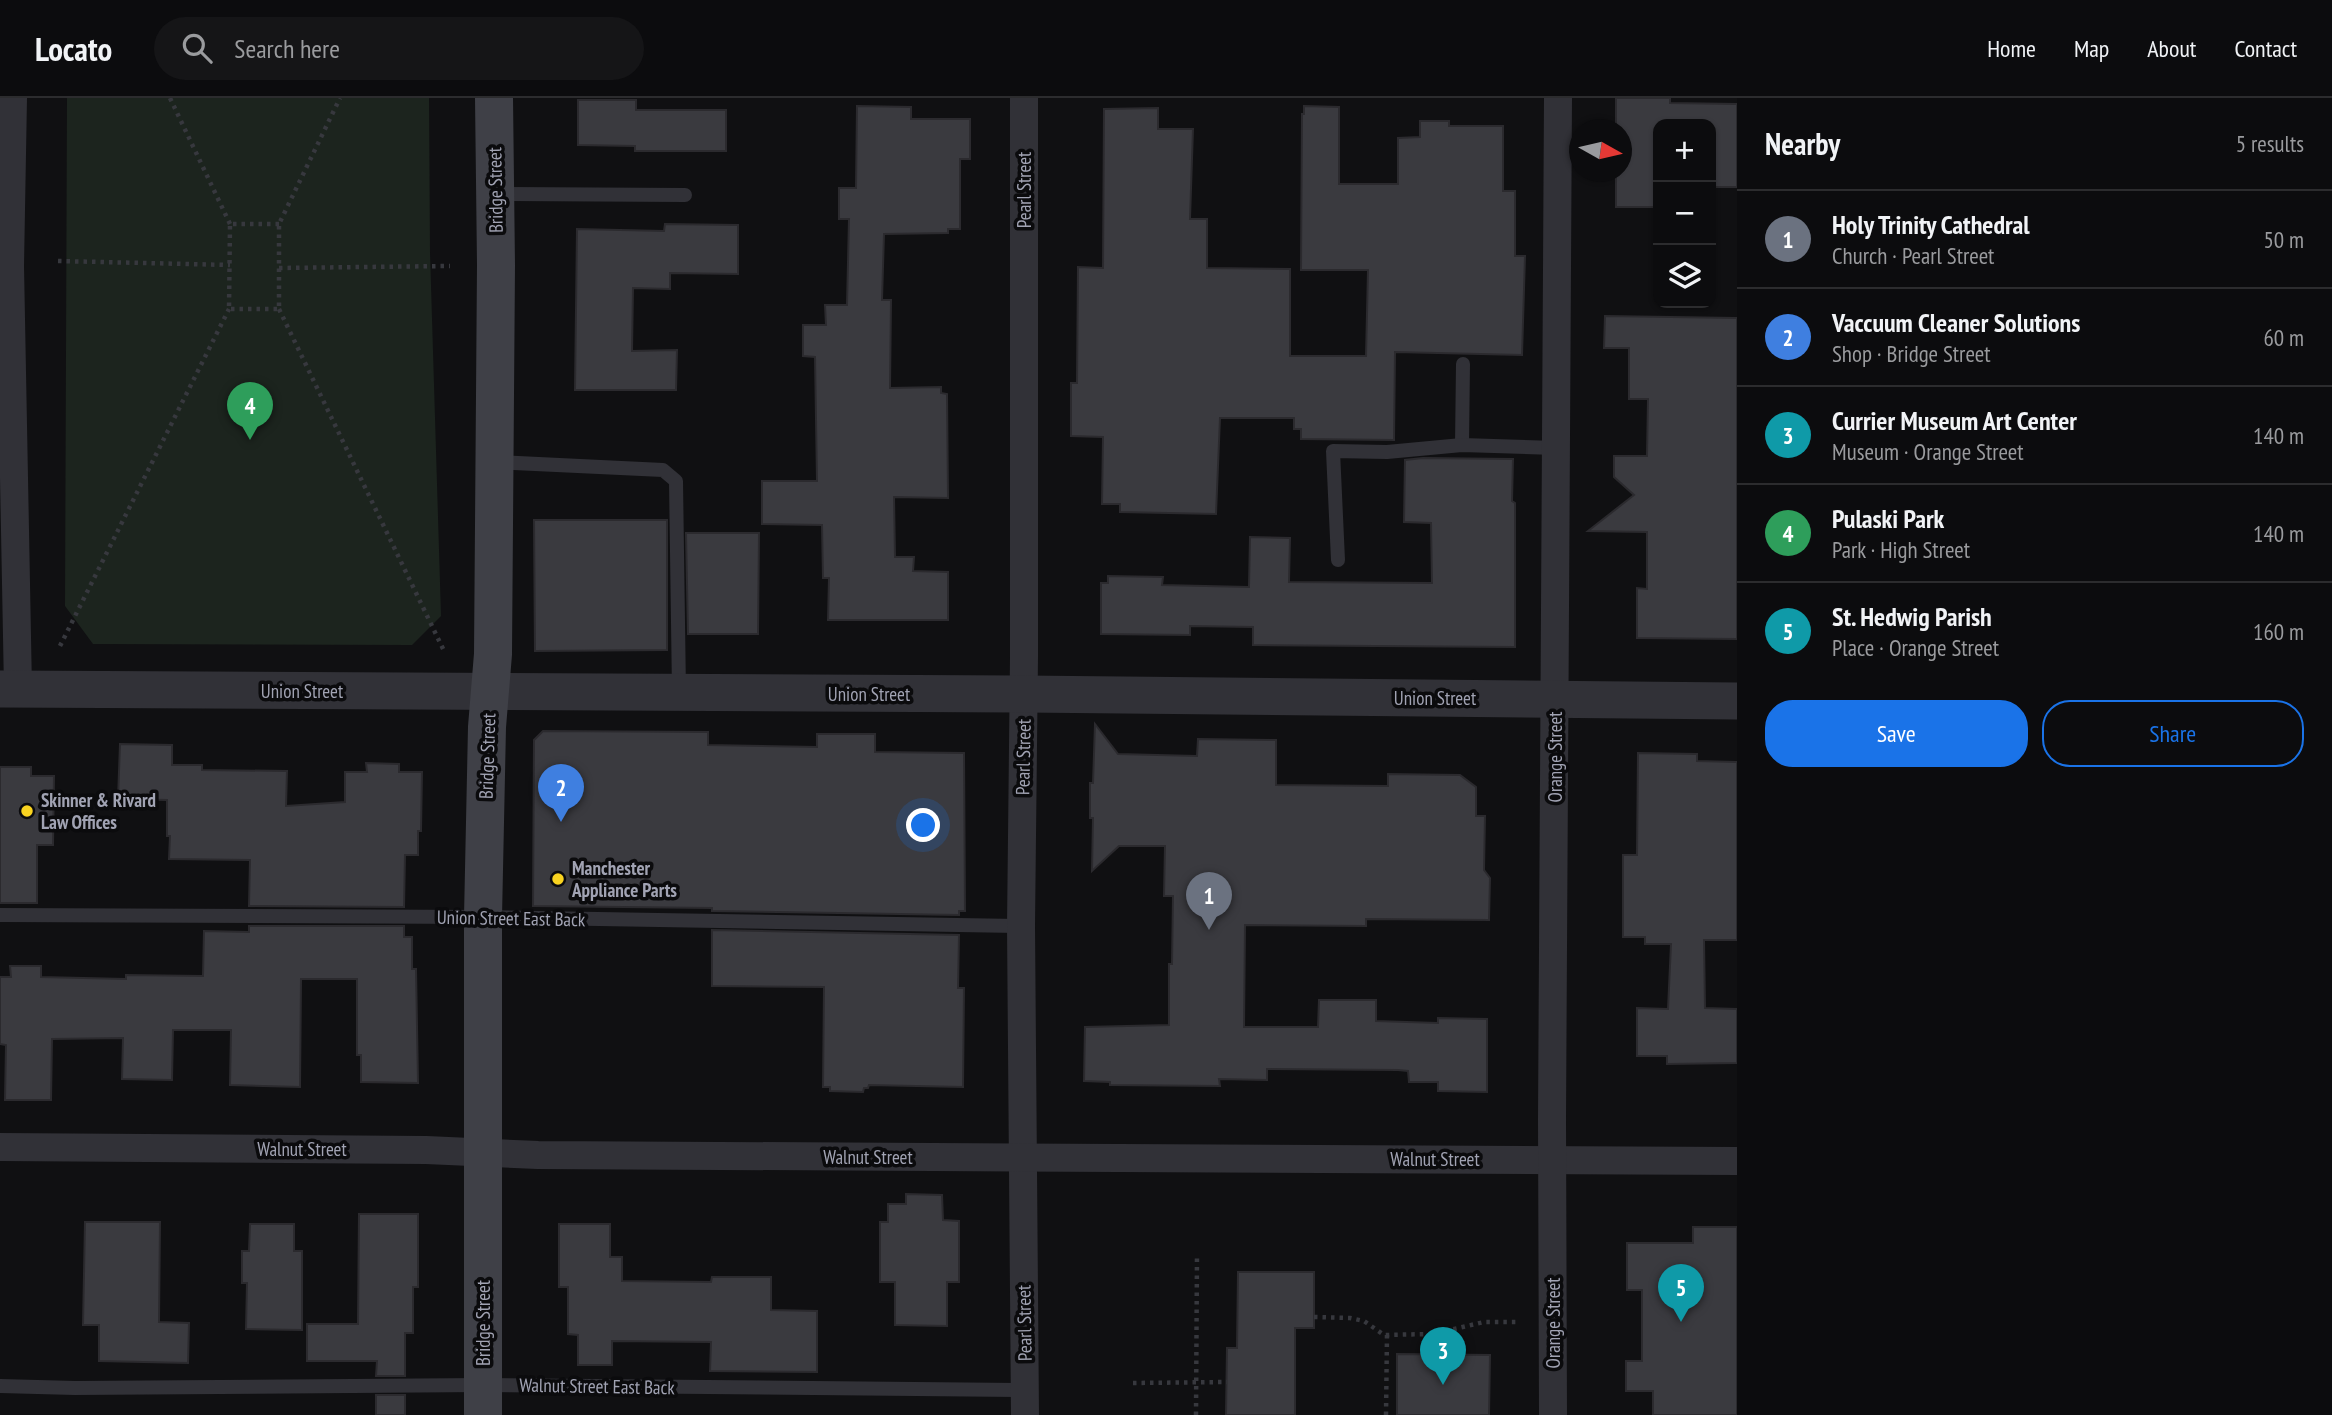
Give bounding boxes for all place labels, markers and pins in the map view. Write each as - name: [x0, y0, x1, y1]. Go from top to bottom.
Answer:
- pin: 4: [227, 382, 273, 440]
- pin: 2: [538, 764, 584, 822]
- place label: Skinner & Rivard Law Offices: [41, 788, 156, 834]
- marker: Skinner & Rivard Law Offices: [19, 803, 35, 819]
- place label: Manchester Appliance Parts: [571, 856, 677, 902]
- marker: Manchester Appliance Parts: [550, 871, 566, 887]
- pin: 1: [1186, 872, 1232, 930]
- pin: 5: [1658, 1264, 1704, 1322]
- pin: 3: [1420, 1327, 1466, 1385]

